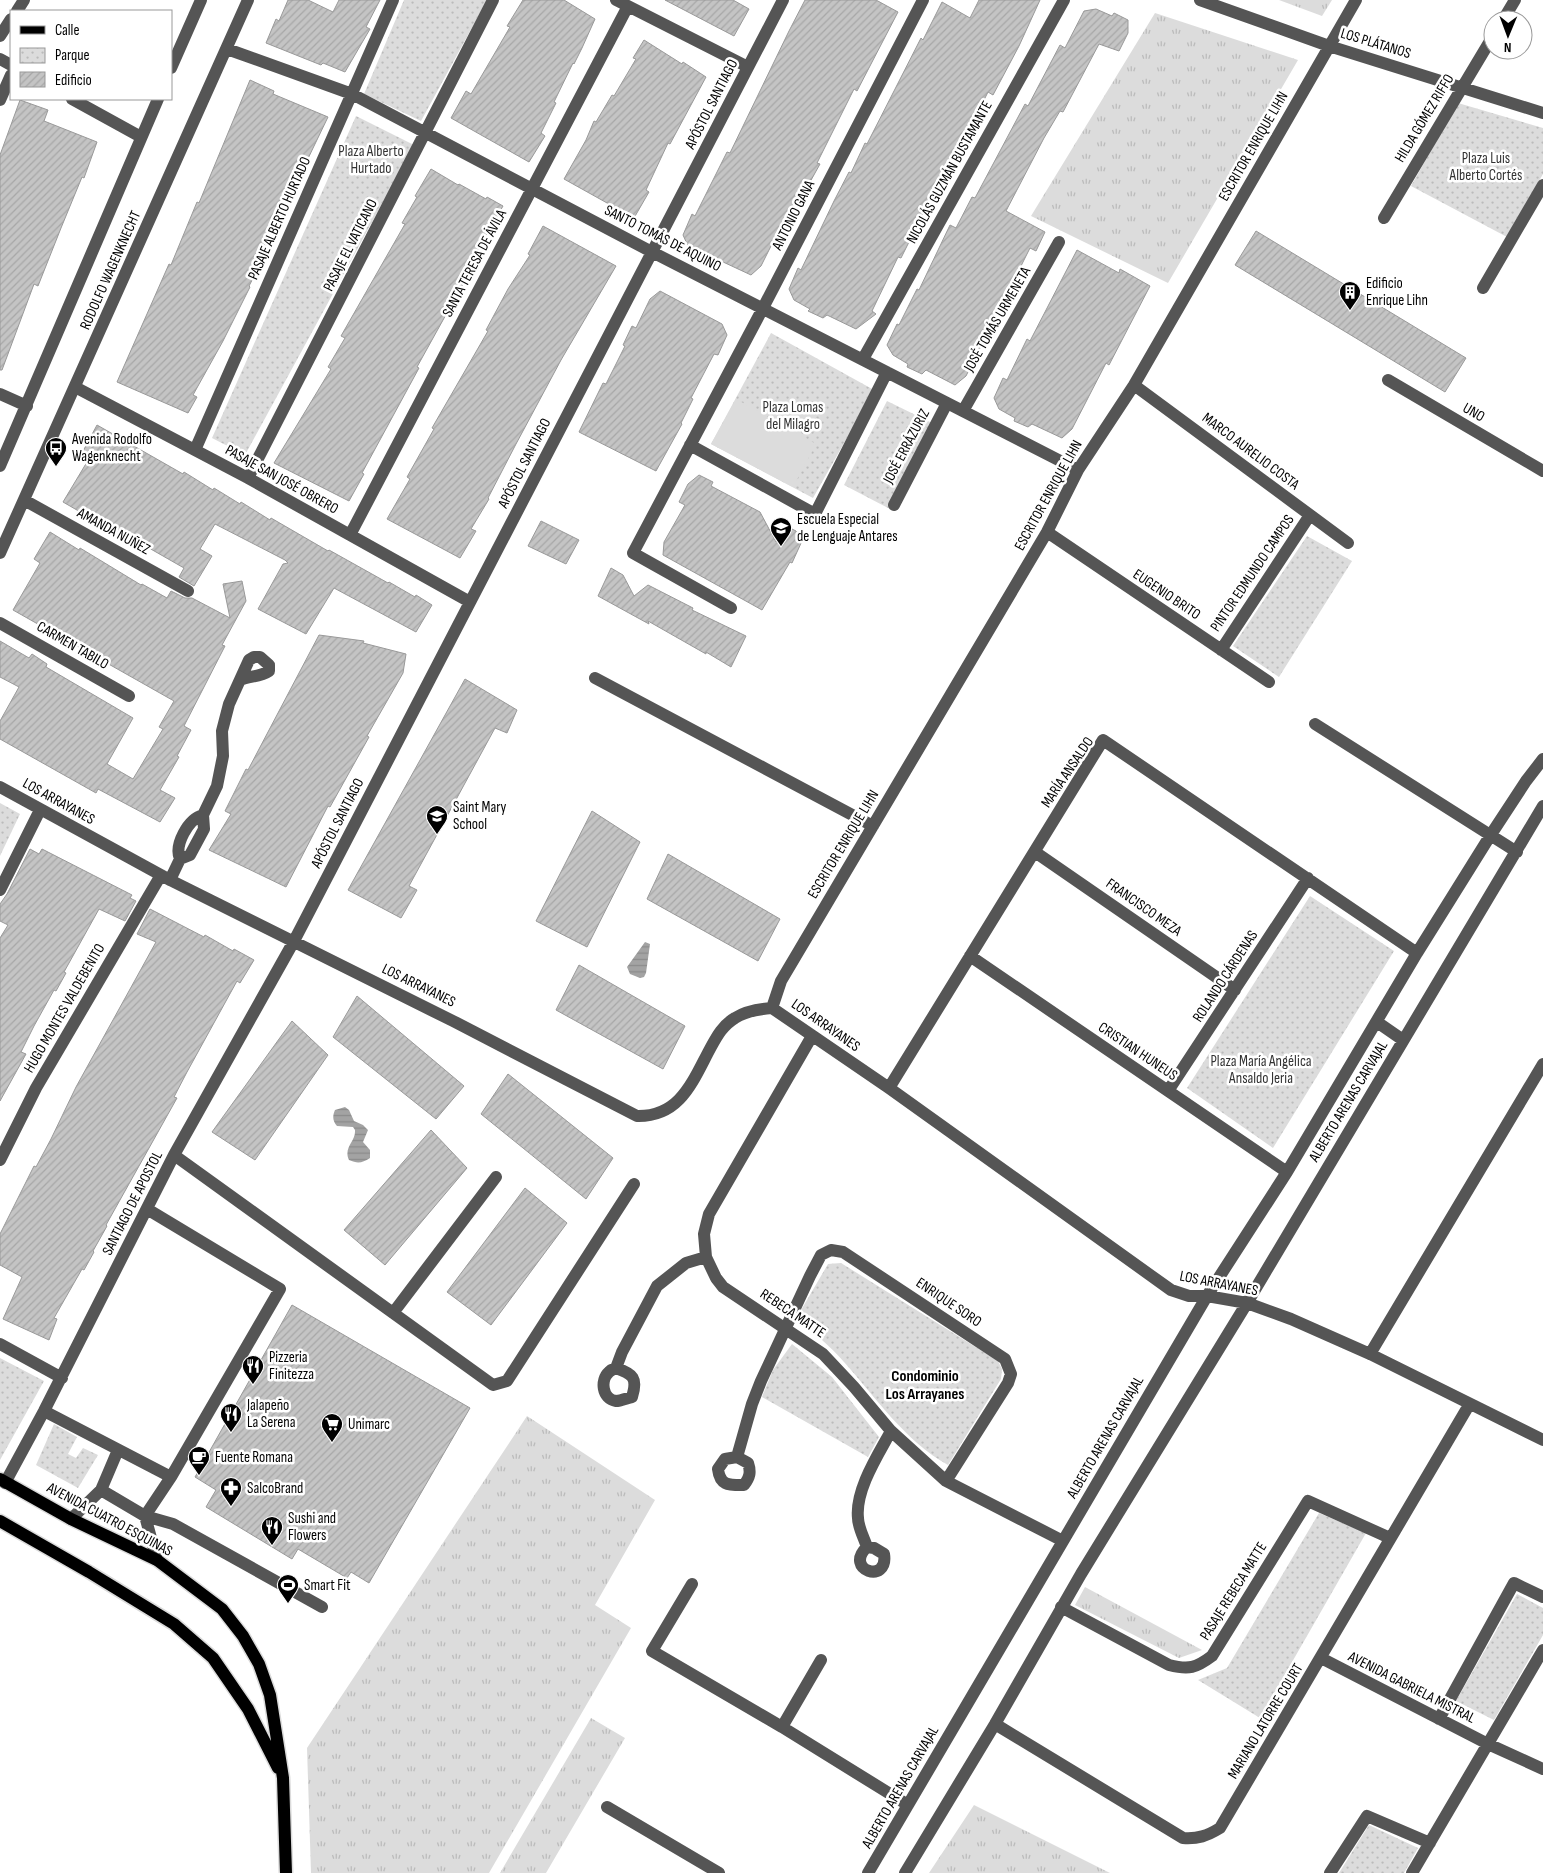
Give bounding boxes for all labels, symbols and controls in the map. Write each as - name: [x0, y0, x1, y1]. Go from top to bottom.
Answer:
- legend: [10, 10, 172, 100]
- north arrow: [1483, 10, 1533, 60]
- text: Calle: [55, 21, 79, 40]
- street label: LOS PLÁTANOS: [1338, 24, 1413, 63]
- text: N: [1504, 39, 1512, 56]
- text: Parque: [55, 46, 90, 65]
- street label: APÓSTOL SANTIAGO: [680, 56, 742, 153]
- text: Edificio: [55, 71, 92, 90]
- street label: HILDA GÓMEZ RIFFO: [1391, 71, 1458, 166]
- street label: ESCRITOR ENRIQUE LIHN: [1214, 88, 1293, 204]
- street label: NICOLÁS GUZMÁN BUSTAMANTE: [902, 98, 997, 247]
- park label: Plaza Alberto Hurtado: [338, 142, 404, 178]
- park label: Plaza Luis Alberto Cortés: [1449, 149, 1522, 185]
- street label: PASAJE ALBERTO HURTADO: [244, 154, 315, 283]
- street label: ANTONIO GANA: [767, 177, 819, 254]
- street label: PASAJE EL VATICANO: [319, 196, 382, 295]
- street label: SANTO TOMÁS DE AQUINO: [601, 201, 724, 276]
- street label: SANTA TERESA DE ÁVILA: [438, 206, 511, 320]
- street label: RODOLFO WAGENKNECHT: [76, 208, 145, 333]
- street label: JOSÉ TOMÁS URMENETA: [959, 263, 1035, 376]
- place label: Edificio Enrique Lihn: [1366, 274, 1428, 310]
- building icon: Edificio Enrique Lihn: [1338, 280, 1362, 311]
- park label: Plaza Lomas del Milagro: [763, 398, 823, 434]
- street label: UNO: [1459, 399, 1488, 426]
- street label: JOSÉ ERRÁZURIZ: [878, 406, 934, 488]
- street label: MARCO AURELIO COSTA: [1198, 409, 1304, 495]
- street label: APÓSTOL SANTIAGO: [493, 415, 555, 512]
- place label: Avenida Rodolfo Wagenknecht: [71, 430, 152, 466]
- bus stop icon: Avenida Rodolfo Wagenknecht: [44, 436, 68, 467]
- street label: ESCRITOR ENRIQUE LIHN: [1010, 437, 1087, 554]
- street label: PASAJE SAN JOSÉ OBRERO: [222, 440, 342, 518]
- street label: AMANDA NUÑEZ: [73, 503, 154, 559]
- place label: Escuela Especial de Lenguaje Antares: [797, 510, 898, 546]
- street label: PINTOR EDMUNDO CAMPOS: [1206, 511, 1299, 635]
- school or university icon: Escuela Especial de Lenguaje Antares: [769, 516, 793, 547]
- street label: EUGENIO BRITO: [1129, 565, 1204, 624]
- street label: CARMEN TABILO: [33, 617, 112, 674]
- street label: MARÍA ANSALDO: [1037, 733, 1098, 811]
- street label: LOS ARRAYANES: [19, 774, 98, 829]
- street label: APÓSTOL SANTIAGO: [306, 775, 368, 872]
- street label: ESCRITOR ENRIQUE LIHN: [804, 786, 883, 902]
- place label: Saint Mary School: [453, 798, 507, 834]
- school or university icon: Saint Mary School: [425, 804, 449, 835]
- street label: FRANCISCO MEZA: [1102, 874, 1186, 941]
- street label: ROLANDO CÁRDENAS: [1189, 927, 1262, 1026]
- street label: HUGO MONTES VALDEBENITO: [20, 940, 109, 1076]
- street label: LOS ARRAYANES: [379, 959, 459, 1011]
- street label: LOS ARRAYANES: [788, 995, 864, 1056]
- street label: CRISTIAN HUNEUS: [1094, 1018, 1181, 1085]
- street label: ALBERTO ARENAS CARVAJAL: [1304, 1037, 1392, 1166]
- park label: Plaza María Angélica Ansaldo Jeria: [1211, 1052, 1312, 1088]
- street label: SANTIAGO DE APOSTOL: [98, 1148, 167, 1258]
- street label: LOS ARRAYANES: [1178, 1267, 1260, 1300]
- street label: ENRIQUE SORO: [912, 1274, 985, 1331]
- street label: REBECA MATTE: [756, 1285, 829, 1342]
- place label: Pizzeria Finitezza: [269, 1348, 314, 1384]
- restaurant icon: Pizzeria Finitezza: [241, 1354, 265, 1385]
- district label: Condominio Los Arrayanes: [886, 1367, 964, 1404]
- street label: ALBERTO ARENAS CARVAJAL: [1062, 1372, 1148, 1503]
- place label: Jalapeño La Serena: [246, 1396, 296, 1432]
- restaurant icon: Jalapeño La Serena: [219, 1402, 243, 1433]
- supermarket icon: Unimarc: [320, 1412, 344, 1443]
- place label: Unimarc: [348, 1415, 390, 1434]
- cafe icon: Fuente Romana: [187, 1445, 211, 1476]
- place label: Fuente Romana: [215, 1448, 293, 1467]
- pharmacy icon: SalcoBrand: [219, 1476, 243, 1507]
- street label: AVENIDA CUATRO ESQUINAS: [43, 1478, 176, 1561]
- place label: SalcoBrand: [247, 1479, 303, 1498]
- place label: Sushi and Flowers: [288, 1509, 336, 1545]
- restaurant icon: Sushi and Flowers: [260, 1515, 284, 1546]
- street label: PASAJE REBECA MATTE: [1196, 1539, 1271, 1644]
- sports icon: Smart Fit: [276, 1573, 300, 1604]
- place label: Smart Fit: [304, 1576, 351, 1595]
- street label: AVENIDA GABRIELA MISTRAL: [1344, 1647, 1479, 1728]
- street label: MARIANO LATORRE COURT: [1224, 1660, 1307, 1782]
- street label: ALBERTO ARENAS CARVAJAL: [857, 1722, 943, 1853]

